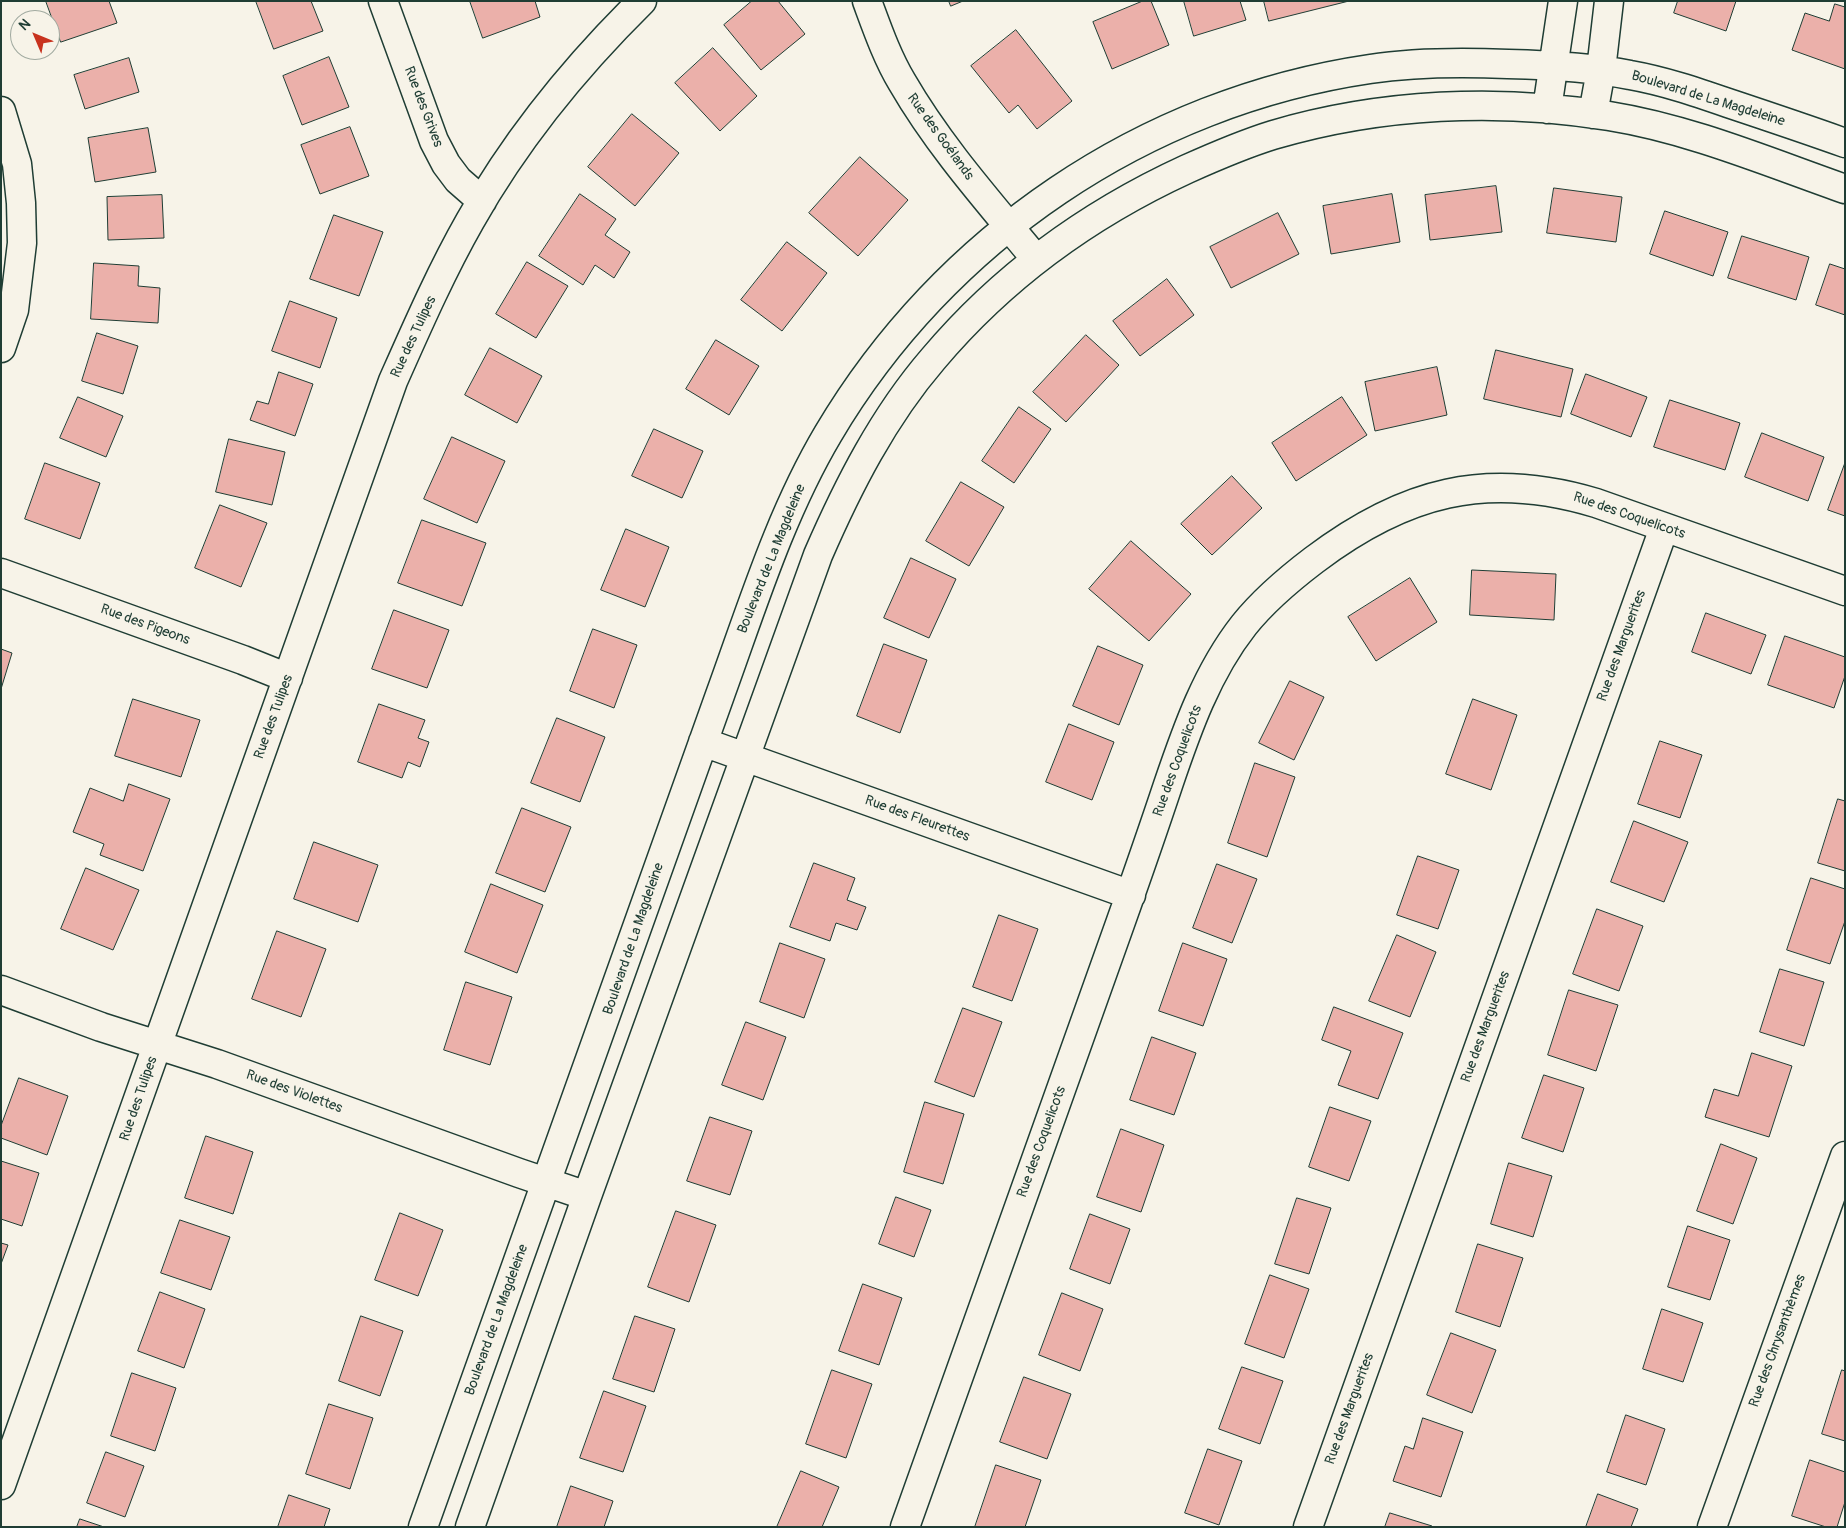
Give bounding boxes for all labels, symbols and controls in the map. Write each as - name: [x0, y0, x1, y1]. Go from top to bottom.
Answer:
- north arrow: [10, 10, 60, 60]
- text: N: [15, 15, 34, 34]
- street label: Rue des Grives: [400, 64, 446, 150]
- street label: Boulevard de La Magdeleine: [1629, 68, 1787, 130]
- street label: Rue des Goélands: [903, 90, 977, 184]
- street label: Rue des Tulipes: [388, 293, 440, 381]
- street label: Boulevard de La Magdeleine: [734, 482, 810, 636]
- street label: Rue des Coquelicots: [1571, 489, 1687, 543]
- street label: Rue des Marguerites: [1594, 588, 1650, 704]
- street label: Rue des Pigeons: [98, 601, 192, 649]
- street label: Rue des Tulipes: [251, 673, 297, 761]
- street label: Rue des Coquelicots: [1150, 703, 1206, 819]
- street label: Rue des Fleurettes: [862, 792, 972, 846]
- street label: Boulevard de La Magdeleine: [600, 861, 668, 1017]
- street label: Rue des Marguerites: [1458, 969, 1514, 1085]
- street label: Rue des Tulipes: [117, 1055, 161, 1143]
- street label: Rue des Violettes: [244, 1067, 344, 1117]
- street label: Rue des Coquelicots: [1014, 1084, 1070, 1200]
- street label: Boulevard de La Magdeleine: [462, 1242, 532, 1398]
- street label: Rue des Chrysanthèmes: [1746, 1272, 1810, 1410]
- street label: Rue des Marguerites: [1322, 1351, 1378, 1467]

